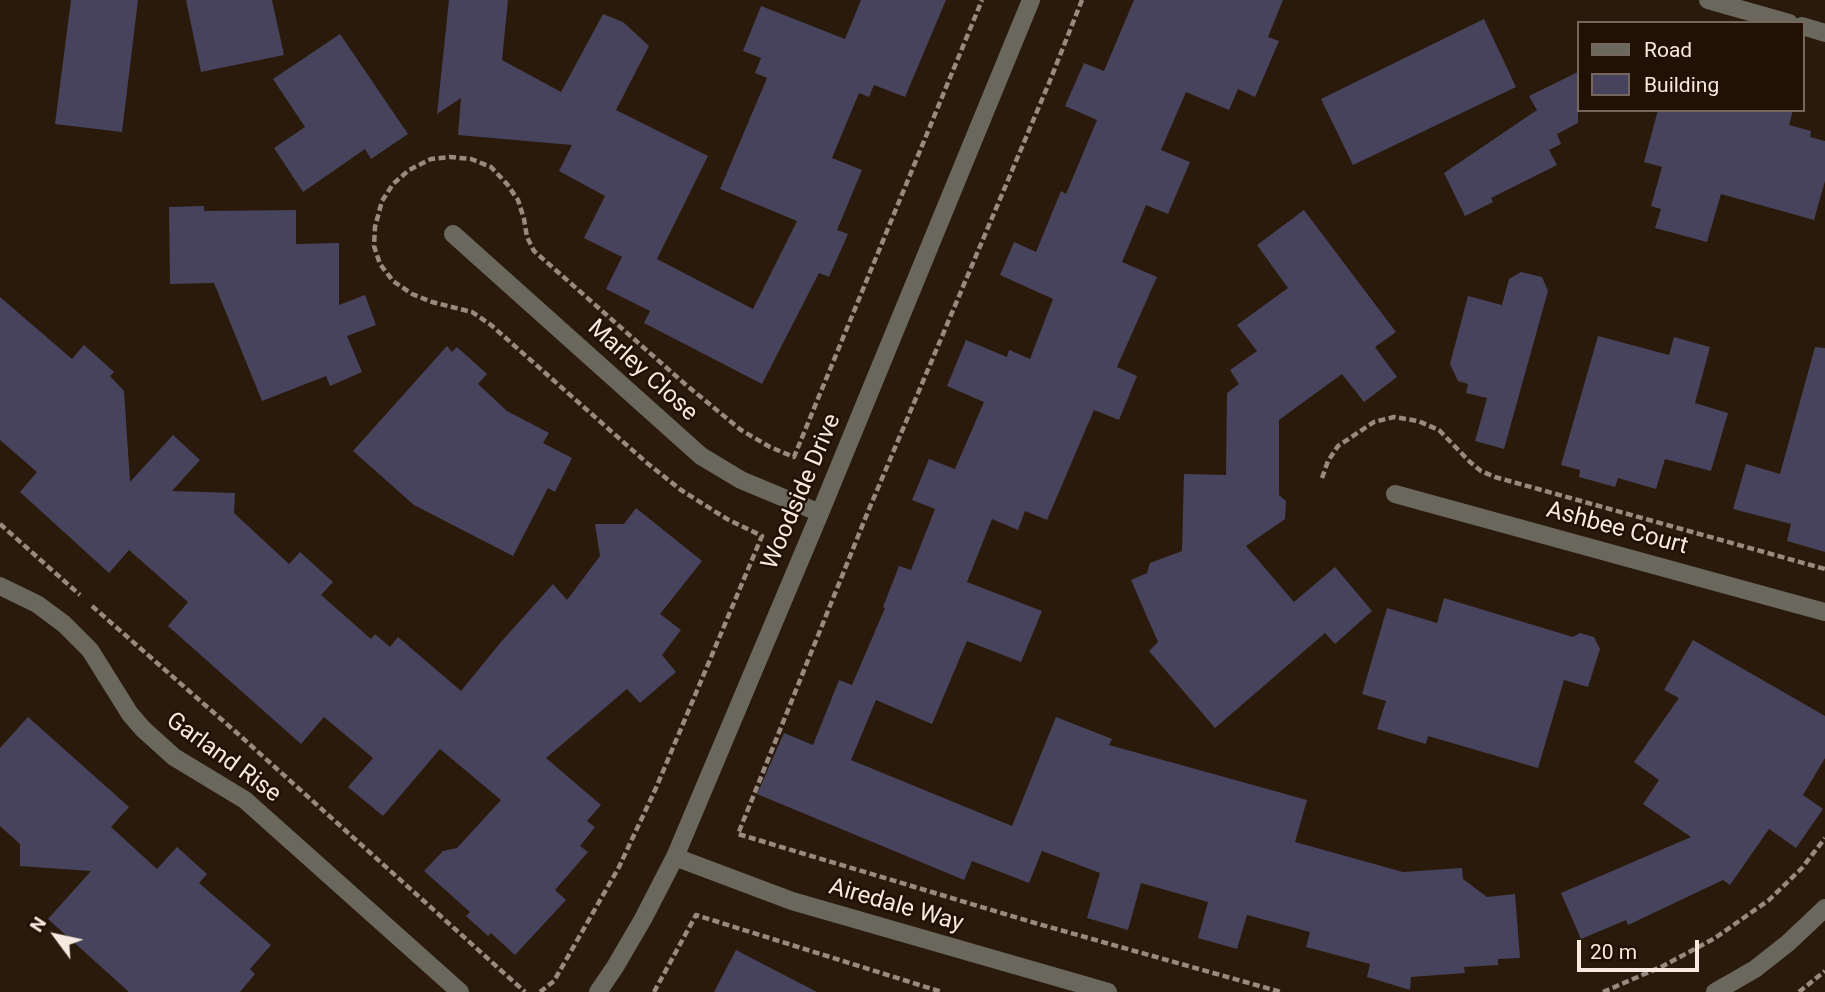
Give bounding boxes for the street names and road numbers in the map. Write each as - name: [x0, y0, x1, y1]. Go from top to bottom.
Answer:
- street label: Marley Close: [581, 314, 703, 428]
- street label: Woodside Drive: [756, 410, 848, 574]
- street label: Ashbee Court: [1543, 496, 1691, 562]
- street label: Garland Rise: [160, 707, 286, 809]
- street label: Airedale Way: [826, 873, 966, 939]

